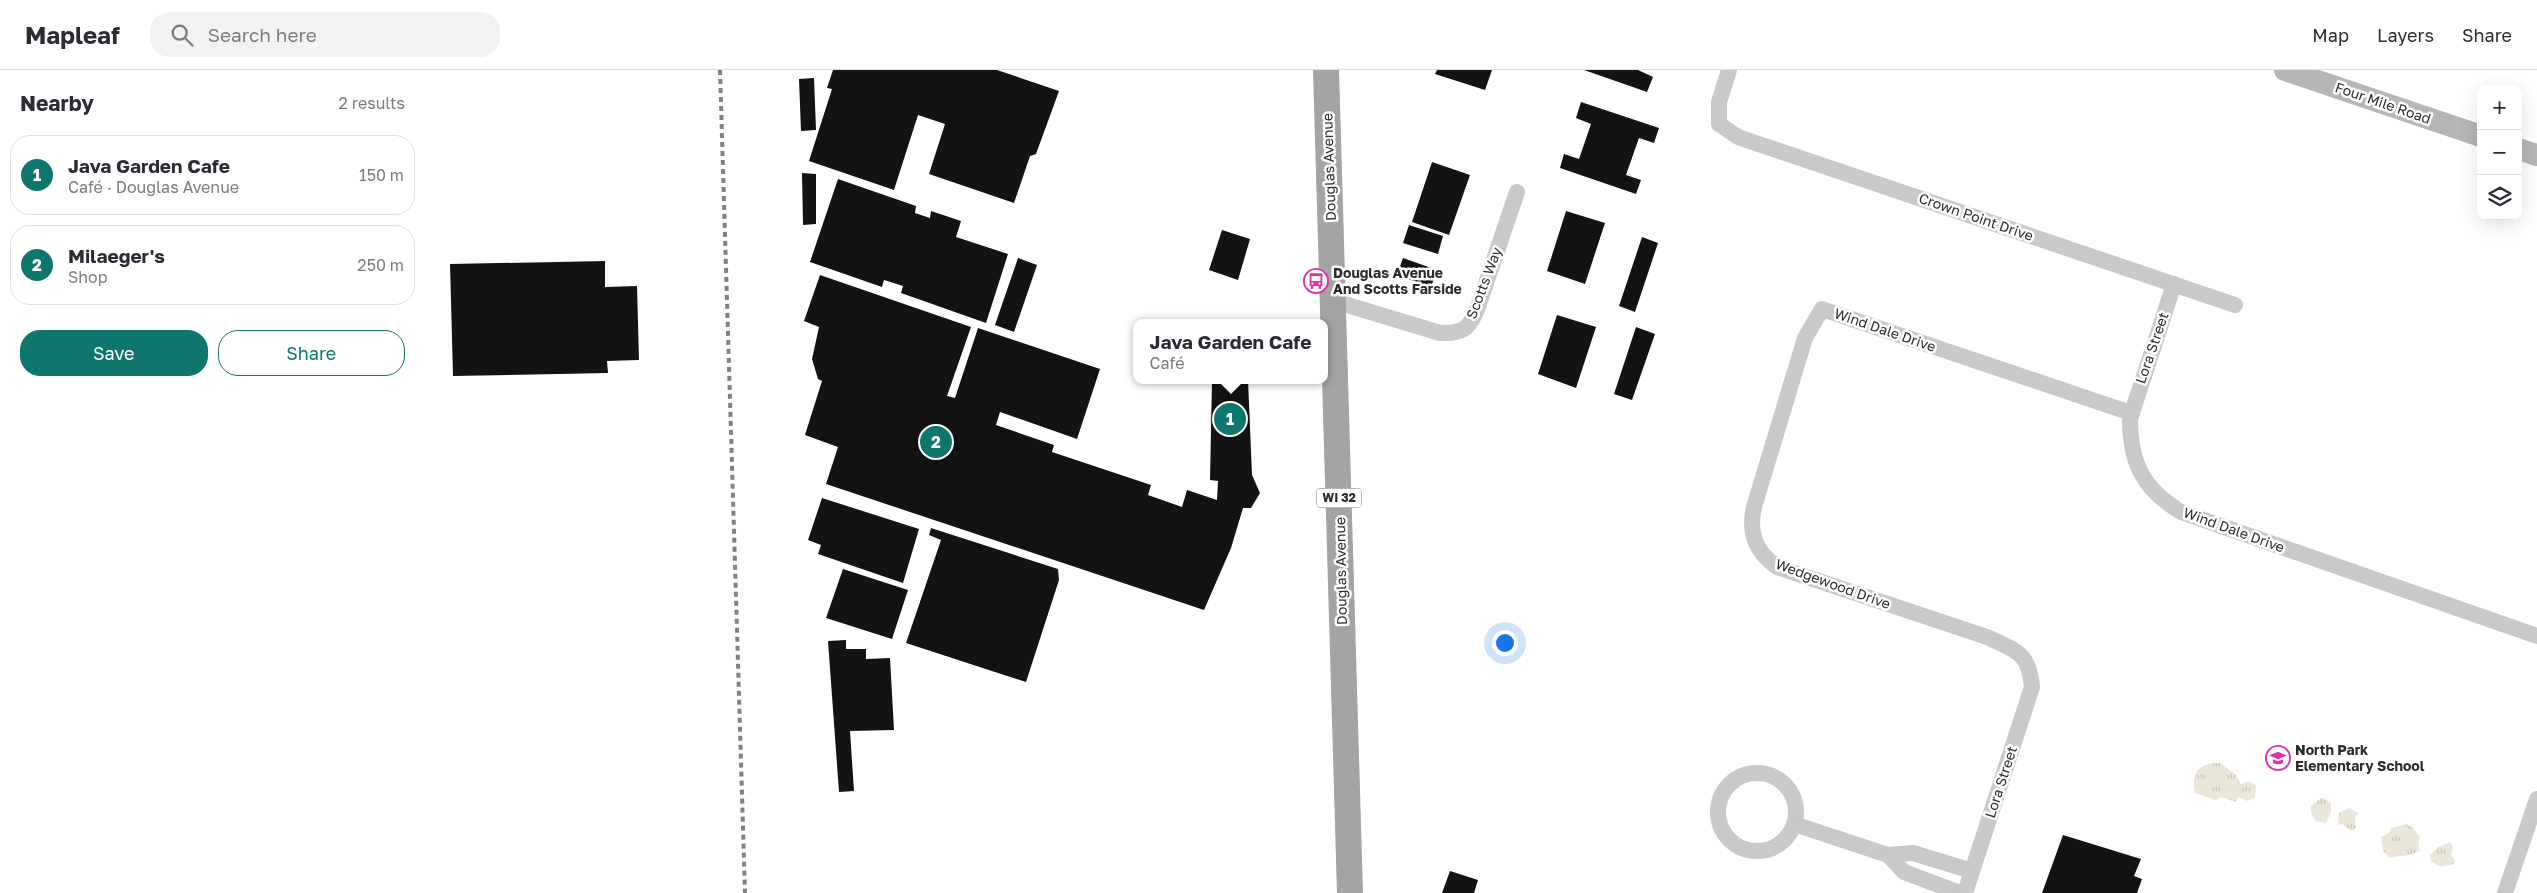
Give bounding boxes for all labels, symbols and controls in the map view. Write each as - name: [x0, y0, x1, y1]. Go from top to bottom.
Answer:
- search box: [150, 12, 500, 57]
- text: Mapleaf: [25, 20, 120, 49]
- icon: search: [168, 21, 196, 49]
- text: Search here: [208, 23, 317, 46]
- text: Map: [2312, 24, 2349, 46]
- text: Layers: [2377, 24, 2434, 46]
- text: Share: [2462, 24, 2512, 46]
- street label: Four Mile Road: [2333, 78, 2433, 127]
- map controls: [2477, 85, 2522, 220]
- button: +: [2477, 85, 2522, 130]
- text: Nearby: [20, 90, 94, 116]
- text: 2 results: [339, 93, 405, 113]
- street label: Douglas Avenue: [1318, 113, 1339, 221]
- button: −: [2477, 130, 2522, 175]
- text: Java Garden Cafe: [68, 154, 230, 177]
- text: 1: [33, 165, 41, 185]
- text: 150 m: [359, 165, 404, 185]
- button: layers: [2477, 175, 2522, 220]
- text: Café · Douglas Avenue: [68, 177, 239, 197]
- street label: Crown Point Drive: [1917, 189, 2036, 244]
- text: Milaeger's: [68, 244, 165, 267]
- street label: Scotts Way: [1462, 244, 1505, 321]
- text: 2: [32, 255, 42, 275]
- text: 250 m: [357, 255, 404, 275]
- place label: Douglas Avenue And Scotts Farside: [1333, 264, 1462, 297]
- text: Shop: [68, 267, 108, 287]
- bus stop icon: Douglas Avenue And Scotts Farside: [1303, 268, 1329, 294]
- street label: Wind Dale Drive: [1832, 304, 1938, 355]
- street label: Lora Street: [2131, 310, 2172, 386]
- popup: [1133, 319, 1328, 384]
- button: Save: [20, 330, 208, 376]
- button: Share: [218, 330, 405, 376]
- text: Java Garden Cafe: [1150, 330, 1311, 353]
- text: Café: [1150, 353, 1184, 373]
- pin: 1: [1214, 400, 1246, 438]
- pin: 2: [920, 423, 952, 461]
- road number: WI 32: [1317, 488, 1361, 508]
- street label: Wind Dale Drive: [2181, 503, 2287, 556]
- street label: Douglas Avenue: [1331, 517, 1350, 625]
- street label: Wedgewood Drive: [1773, 555, 1893, 612]
- your location: [1492, 630, 1518, 656]
- place label: North Park Elementary School: [2295, 741, 2425, 774]
- street label: Lora Street: [1981, 744, 2020, 820]
- school or university icon: North Park Elementary School: [2265, 745, 2291, 771]

